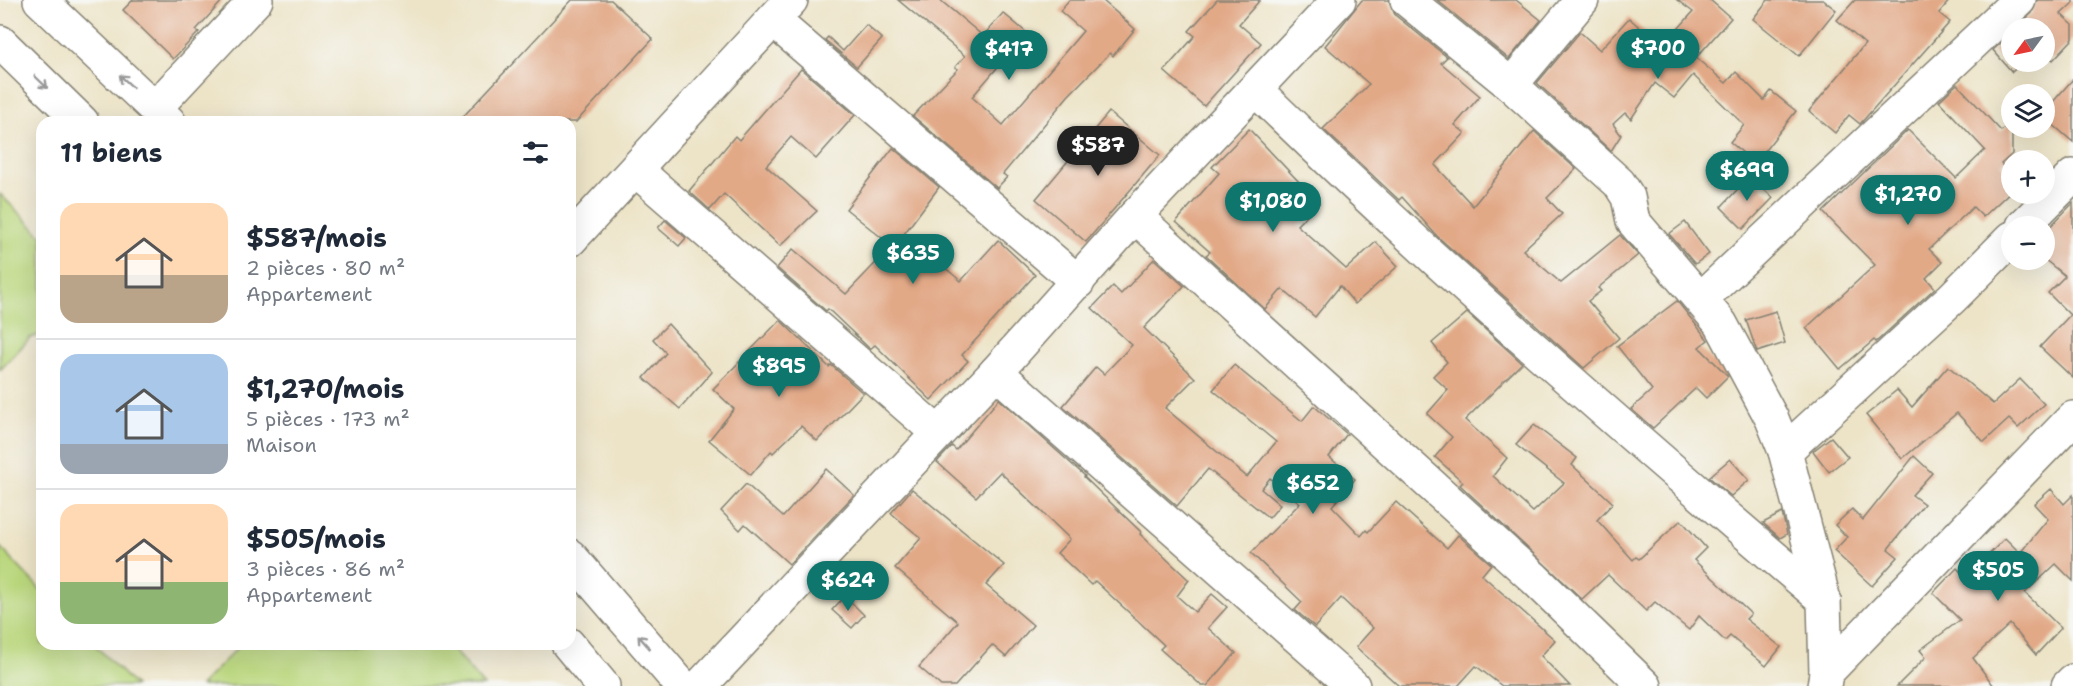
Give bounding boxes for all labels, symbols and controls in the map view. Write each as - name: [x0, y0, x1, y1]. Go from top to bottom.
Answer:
- north arrow: [2001, 18, 2055, 72]
- map controls: [2001, 18, 2055, 270]
- pin: $700: [1622, 29, 1694, 80]
- pin: $417: [973, 30, 1045, 81]
- text: $700: [1630, 35, 1686, 61]
- text: $417: [984, 36, 1034, 62]
- one-way arrow: [33, 74, 48, 89]
- one-way arrow: [119, 74, 134, 88]
- button: layers: [2001, 84, 2055, 138]
- pin: $587: [1062, 126, 1134, 177]
- text: $587: [1071, 132, 1125, 158]
- text: 11 biens: [60, 135, 163, 170]
- icon: filters: [519, 136, 552, 169]
- button: +: [2001, 150, 2055, 204]
- pin: $699: [1711, 151, 1783, 202]
- text: $699: [1720, 157, 1774, 183]
- pin: $1,270: [1859, 175, 1957, 226]
- text: $1,270: [1874, 181, 1942, 207]
- pin: $1,080: [1224, 182, 1322, 233]
- text: $1,080: [1239, 188, 1307, 214]
- button: −: [2001, 216, 2055, 270]
- text: $587/mois: [246, 220, 387, 255]
- icon: home: [108, 227, 180, 299]
- pin: $635: [877, 234, 949, 285]
- text: $635: [886, 240, 940, 266]
- text: 2 pièces · 80 m²: [246, 255, 405, 281]
- text: Appartement: [246, 281, 372, 307]
- pin: $895: [743, 347, 815, 398]
- text: $895: [752, 353, 806, 379]
- text: $1,270/mois: [246, 371, 405, 406]
- icon: home: [108, 378, 180, 450]
- text: 5 pièces · 173 m²: [246, 406, 410, 432]
- text: Maison: [246, 432, 317, 458]
- pin: $652: [1277, 464, 1349, 515]
- text: $652: [1286, 470, 1340, 496]
- text: $505/mois: [246, 521, 386, 556]
- icon: home: [108, 528, 180, 600]
- pin: $505: [1962, 551, 2034, 602]
- text: 3 pièces · 86 m²: [246, 556, 405, 582]
- text: $505: [1972, 557, 2024, 583]
- pin: $624: [812, 561, 884, 612]
- text: $624: [821, 567, 875, 593]
- text: Appartement: [246, 582, 372, 608]
- one-way arrow: [637, 635, 651, 650]

